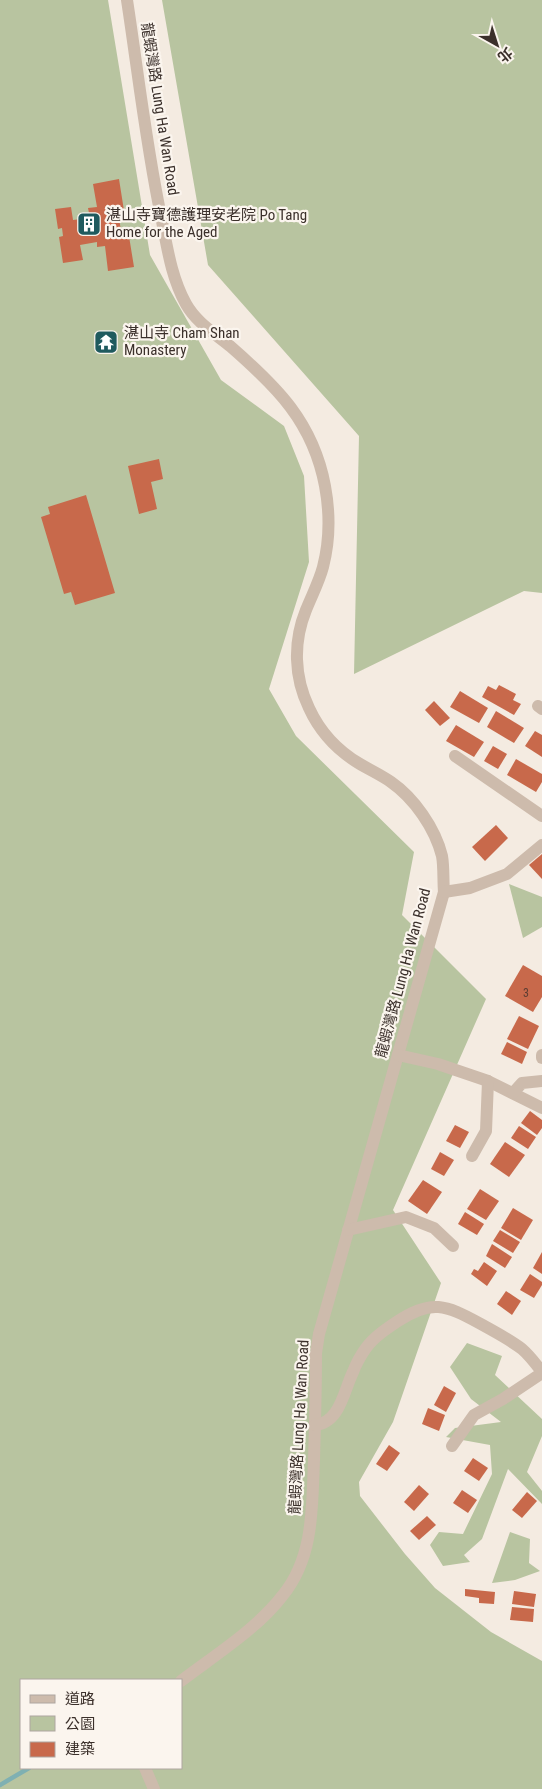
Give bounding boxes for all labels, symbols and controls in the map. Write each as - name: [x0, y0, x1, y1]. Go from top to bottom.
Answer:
- north arrow: [472, 20, 522, 70]
- street label: 龍蝦灣路 Lung Ha Wan Road: [137, 21, 183, 197]
- text: 北: [495, 44, 516, 66]
- place label: 湛山寺寶德護理安老院 Po Tang Home for the Aged: [106, 206, 307, 241]
- building icon: 湛山寺寶德護理安老院 Po Tang Home for the Aged: [76, 211, 102, 237]
- place label: 湛山寺 Cham Shan Monastery: [124, 324, 240, 359]
- temple icon: 湛山寺 Cham Shan Monastery: [93, 329, 119, 355]
- street label: 龍蝦灣路 Lung Ha Wan Road: [372, 886, 434, 1060]
- house number: 3: [523, 986, 529, 1000]
- street label: 龍蝦灣路 Lung Ha Wan Road: [285, 1339, 313, 1515]
- legend: [20, 1679, 182, 1769]
- text: 道路: [65, 1690, 95, 1708]
- text: 公園: [65, 1715, 95, 1733]
- text: 建築: [65, 1740, 95, 1758]

